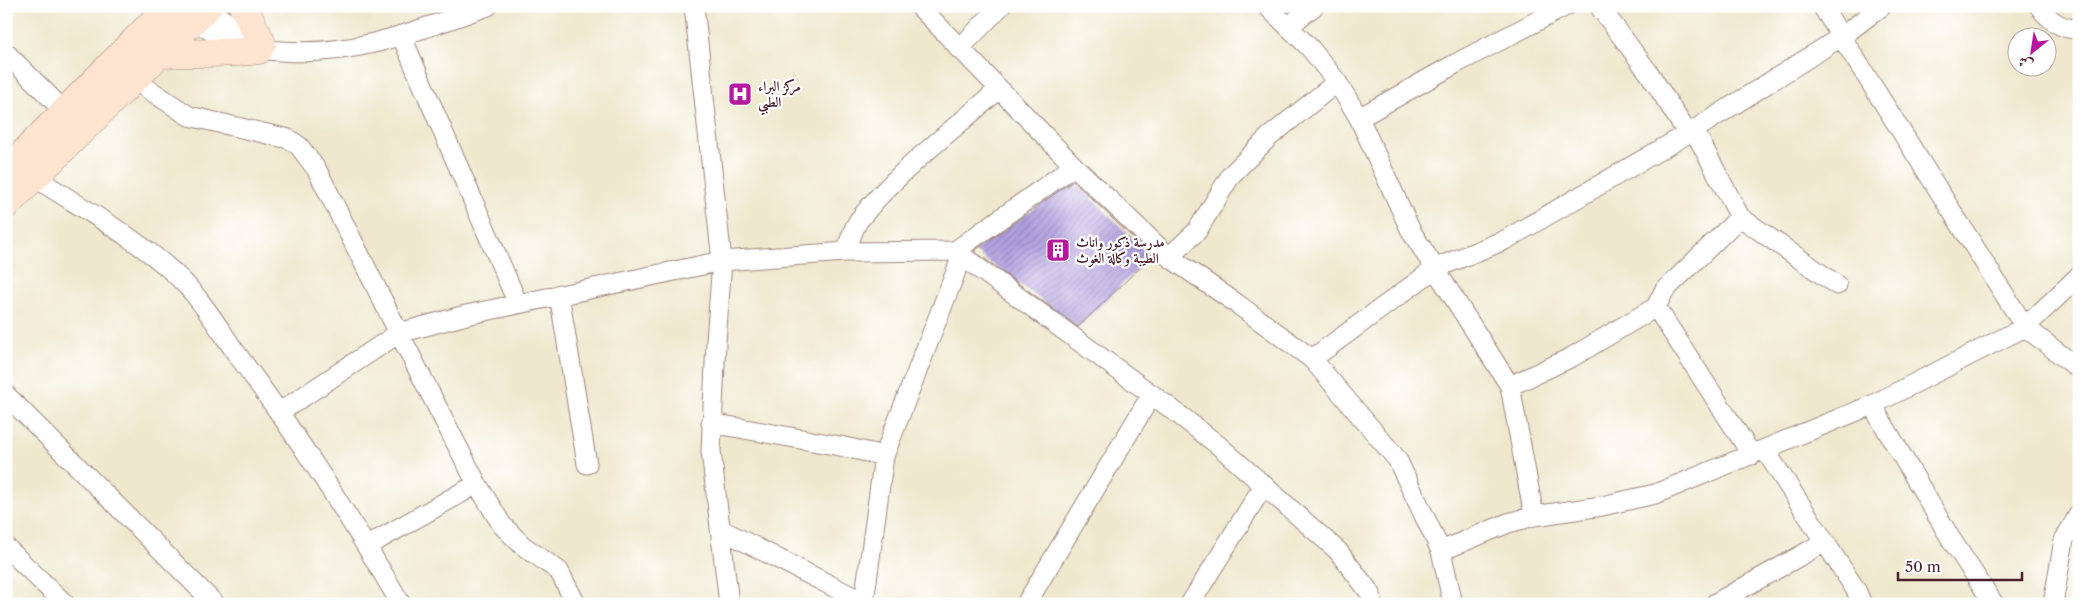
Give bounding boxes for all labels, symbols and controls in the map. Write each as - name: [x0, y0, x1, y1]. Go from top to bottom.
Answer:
- north arrow: [2008, 28, 2058, 78]
- text: ش: [2015, 52, 2036, 75]
- place label: مركز البراء الطبي: [758, 77, 801, 116]
- hospital icon: مركز البراء الطبي: [727, 81, 753, 107]
- place label: مدرسة ذكور واناث الطيبة وكالة الغوث: [1076, 233, 1165, 267]
- building icon: مدرسة ذكور واناث الطيبة وكالة الغوث: [1045, 237, 1071, 263]
- scale bar: [1898, 550, 2021, 582]
- text: 50 m: [1905, 557, 1941, 576]

